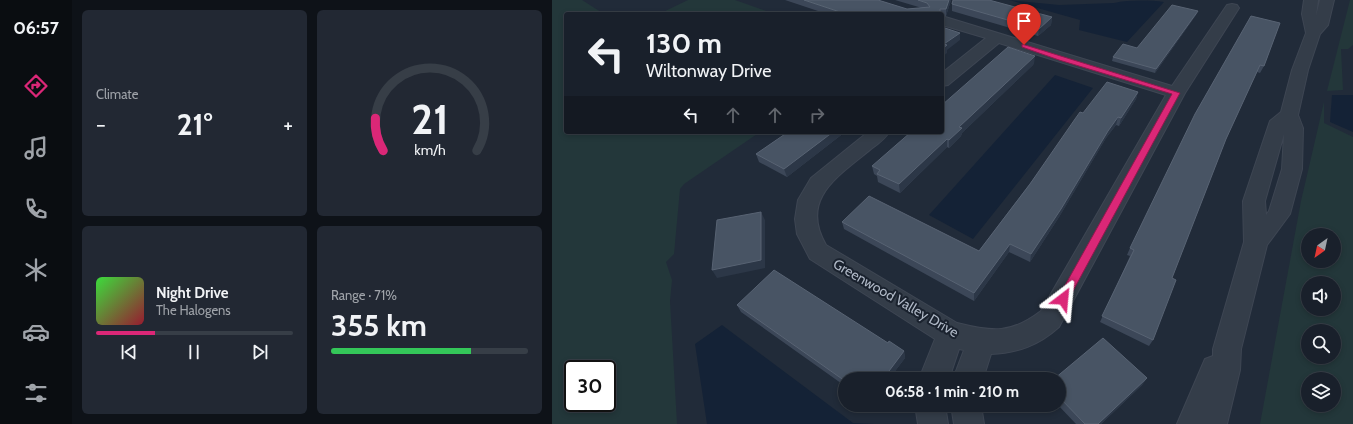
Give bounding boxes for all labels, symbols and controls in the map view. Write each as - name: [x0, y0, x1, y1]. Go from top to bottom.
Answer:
- pin: [1007, 4, 1041, 45]
- icon: arrive: [1013, 10, 1035, 32]
- text: 06:57: [13, 17, 59, 39]
- text: 130 m: [646, 26, 722, 60]
- icon: left: [580, 28, 632, 80]
- text: Wiltonway Drive: [646, 60, 772, 82]
- icon: directions: [22, 72, 50, 100]
- text: Climate: [96, 86, 138, 102]
- text: 21: [411, 94, 448, 144]
- icon: left: [680, 104, 702, 126]
- icon: ahead: [722, 104, 744, 126]
- icon: ahead: [764, 104, 786, 126]
- icon: right: [806, 104, 828, 126]
- text: 21°: [177, 106, 212, 143]
- text: −: [96, 111, 106, 138]
- text: +: [283, 111, 293, 138]
- icon: music: [22, 134, 50, 162]
- text: km/h: [414, 141, 445, 159]
- icon: phone: [22, 195, 50, 223]
- north arrow: [1301, 228, 1341, 268]
- map controls: [1301, 228, 1341, 412]
- street label: Greenwood Valley Drive: [830, 255, 962, 341]
- icon: climate: [22, 256, 50, 284]
- button: sound: [1301, 276, 1341, 316]
- position arrow: [1042, 278, 1084, 320]
- text: Night Drive: [156, 284, 229, 302]
- text: Range · 71%: [331, 287, 397, 303]
- text: The Halogens: [156, 302, 231, 318]
- text: 355 km: [331, 307, 427, 344]
- icon: car: [22, 318, 50, 346]
- button: search: [1301, 324, 1341, 364]
- icon: previous: [118, 341, 140, 363]
- icon: pause: [183, 341, 205, 363]
- icon: next: [249, 341, 271, 363]
- speed limit sign: 30: [564, 360, 616, 412]
- button: layers: [1301, 372, 1341, 412]
- icon: filters: [22, 379, 50, 407]
- text: 06:58 · 1 min · 210 m: [885, 383, 1019, 401]

